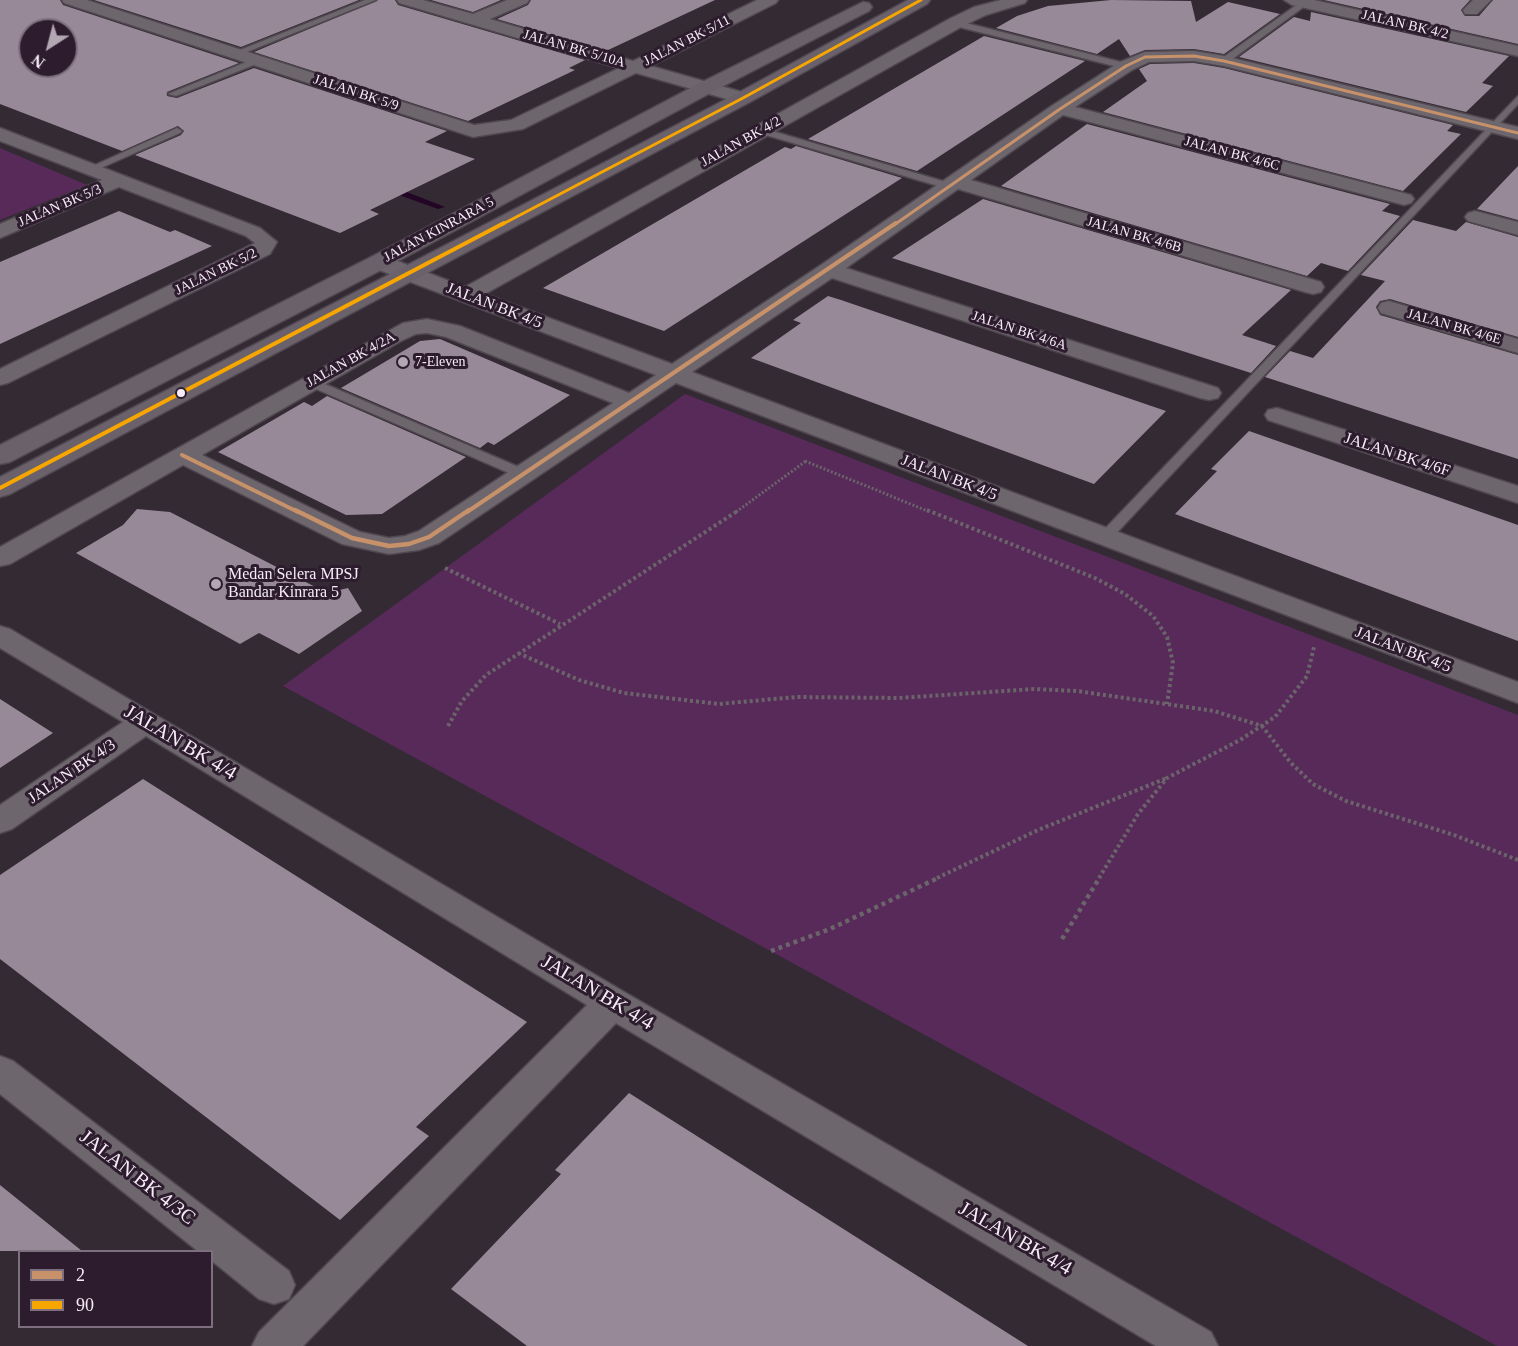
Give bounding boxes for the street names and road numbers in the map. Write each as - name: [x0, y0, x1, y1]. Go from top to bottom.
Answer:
- street label: JALAN BK 4/2: [1360, 7, 1450, 43]
- street label: JALAN BK 5/11: [641, 12, 733, 70]
- street label: JALAN BK 5/10A: [521, 26, 627, 72]
- street label: JALAN BK 5/9: [311, 71, 401, 115]
- street label: JALAN BK 4/2: [698, 113, 784, 171]
- street label: JALAN BK 4/6C: [1182, 133, 1282, 175]
- street label: JALAN BK 5/3: [16, 181, 104, 231]
- street label: JALAN KINRARA 5: [381, 194, 497, 266]
- street label: JALAN BK 4/6B: [1085, 213, 1183, 257]
- street label: JALAN BK 5/2: [172, 245, 260, 299]
- street label: JALAN BK 4/5: [443, 279, 545, 333]
- street label: JALAN BK 4/6E: [1405, 306, 1503, 348]
- street label: JALAN BK 4/6A: [969, 308, 1069, 354]
- street label: JALAN BK 4/2A: [304, 329, 398, 391]
- street label: JALAN BK 4/6F: [1342, 429, 1452, 481]
- street label: JALAN BK 4/5: [898, 451, 1000, 505]
- street label: JALAN BK 4/5: [1352, 623, 1454, 677]
- street label: JALAN BK 4/4: [120, 700, 240, 786]
- street label: JALAN BK 4/3: [25, 736, 119, 808]
- street label: JALAN BK 4/4: [537, 950, 657, 1036]
- street label: JALAN BK 4/3C: [74, 1125, 200, 1231]
- street label: JALAN BK 4/4: [954, 1197, 1076, 1281]

